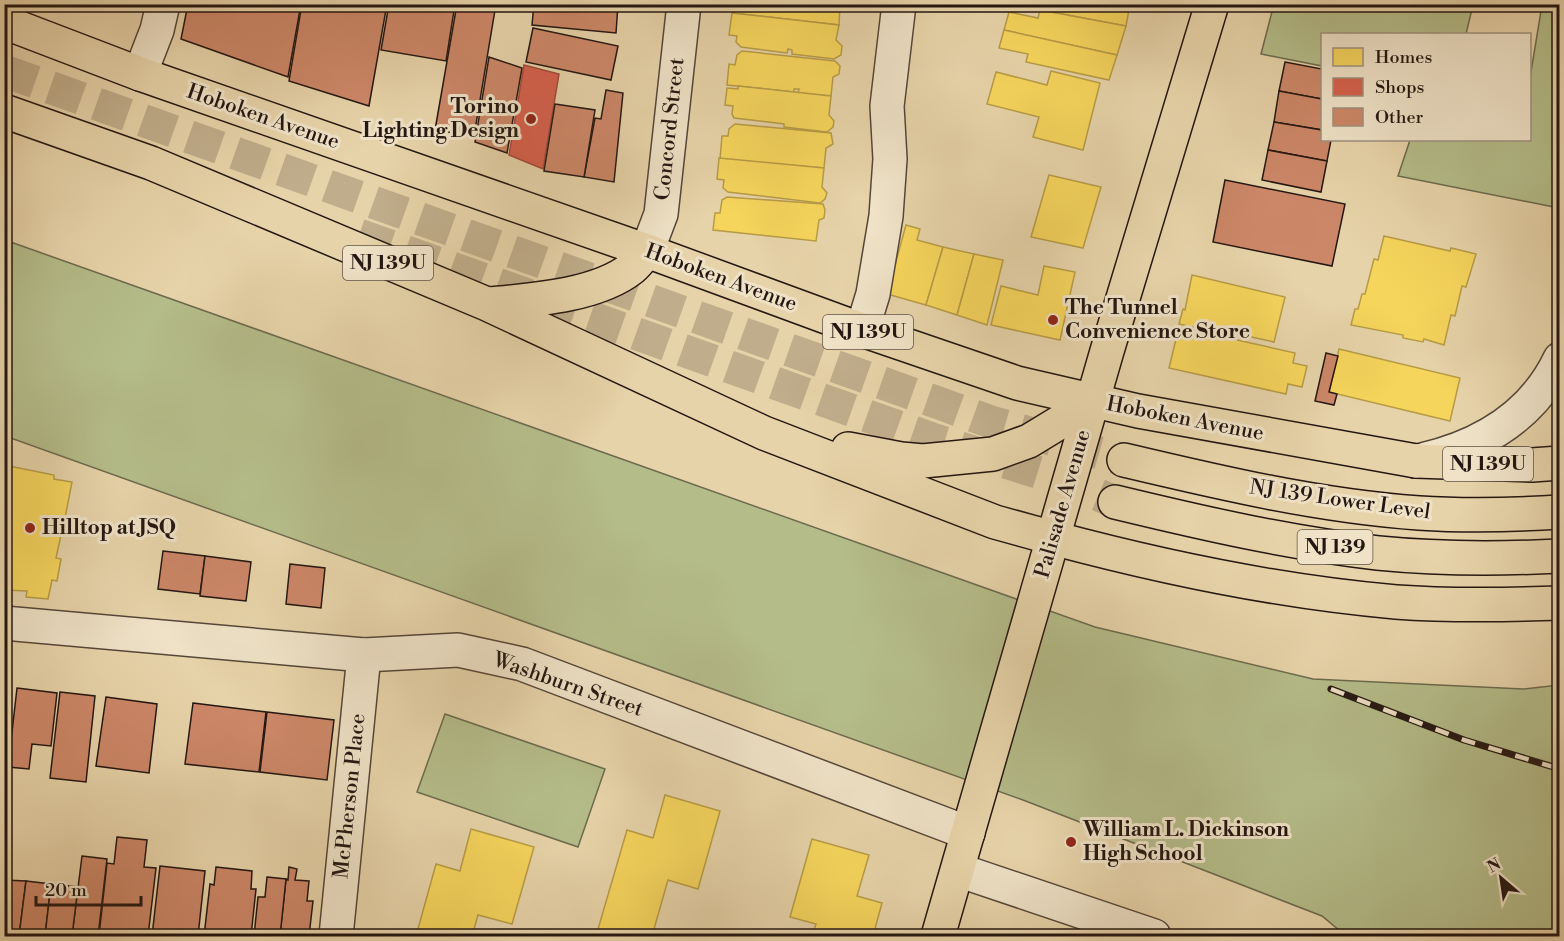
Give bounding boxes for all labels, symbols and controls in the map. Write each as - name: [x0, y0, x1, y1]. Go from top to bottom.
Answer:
- legend: [1321, 33, 1531, 141]
- text: Homes: [1375, 46, 1432, 69]
- street label: Concord Street: [650, 56, 690, 202]
- text: Shops: [1375, 76, 1425, 99]
- street label: Hoboken Avenue: [183, 79, 343, 155]
- place label: Torino Lighting Design: [362, 94, 519, 144]
- text: Other: [1375, 106, 1423, 129]
- marker: Torino Lighting Design: [524, 112, 538, 126]
- street label: Hoboken Avenue: [641, 238, 801, 318]
- road number: NJ 139U: [343, 246, 433, 280]
- place label: The Tunnel Convenience Store: [1065, 295, 1250, 345]
- marker: The Tunnel Convenience Store: [1046, 313, 1060, 327]
- road number: NJ 139U: [823, 315, 913, 349]
- street label: Hoboken Avenue: [1104, 391, 1266, 447]
- street label: Palisade Avenue: [1029, 427, 1097, 581]
- road number: NJ 139U: [1443, 447, 1533, 481]
- street label: NJ 139 Lower Level: [1248, 474, 1432, 526]
- place label: Hilltop at JSQ: [42, 515, 176, 541]
- marker: Hilltop at JSQ: [23, 521, 37, 535]
- road number: NJ 139: [1298, 530, 1372, 564]
- street label: Washburn Street: [488, 647, 647, 723]
- street label: McPherson Place: [328, 712, 372, 880]
- place label: William L. Dickinson High School: [1082, 817, 1289, 867]
- marker: William L. Dickinson High School: [1064, 835, 1078, 849]
- north arrow: [1471, 848, 1531, 908]
- text: N: [1484, 854, 1505, 878]
- scale bar: [36, 869, 141, 907]
- text: 20 m: [45, 879, 87, 902]

